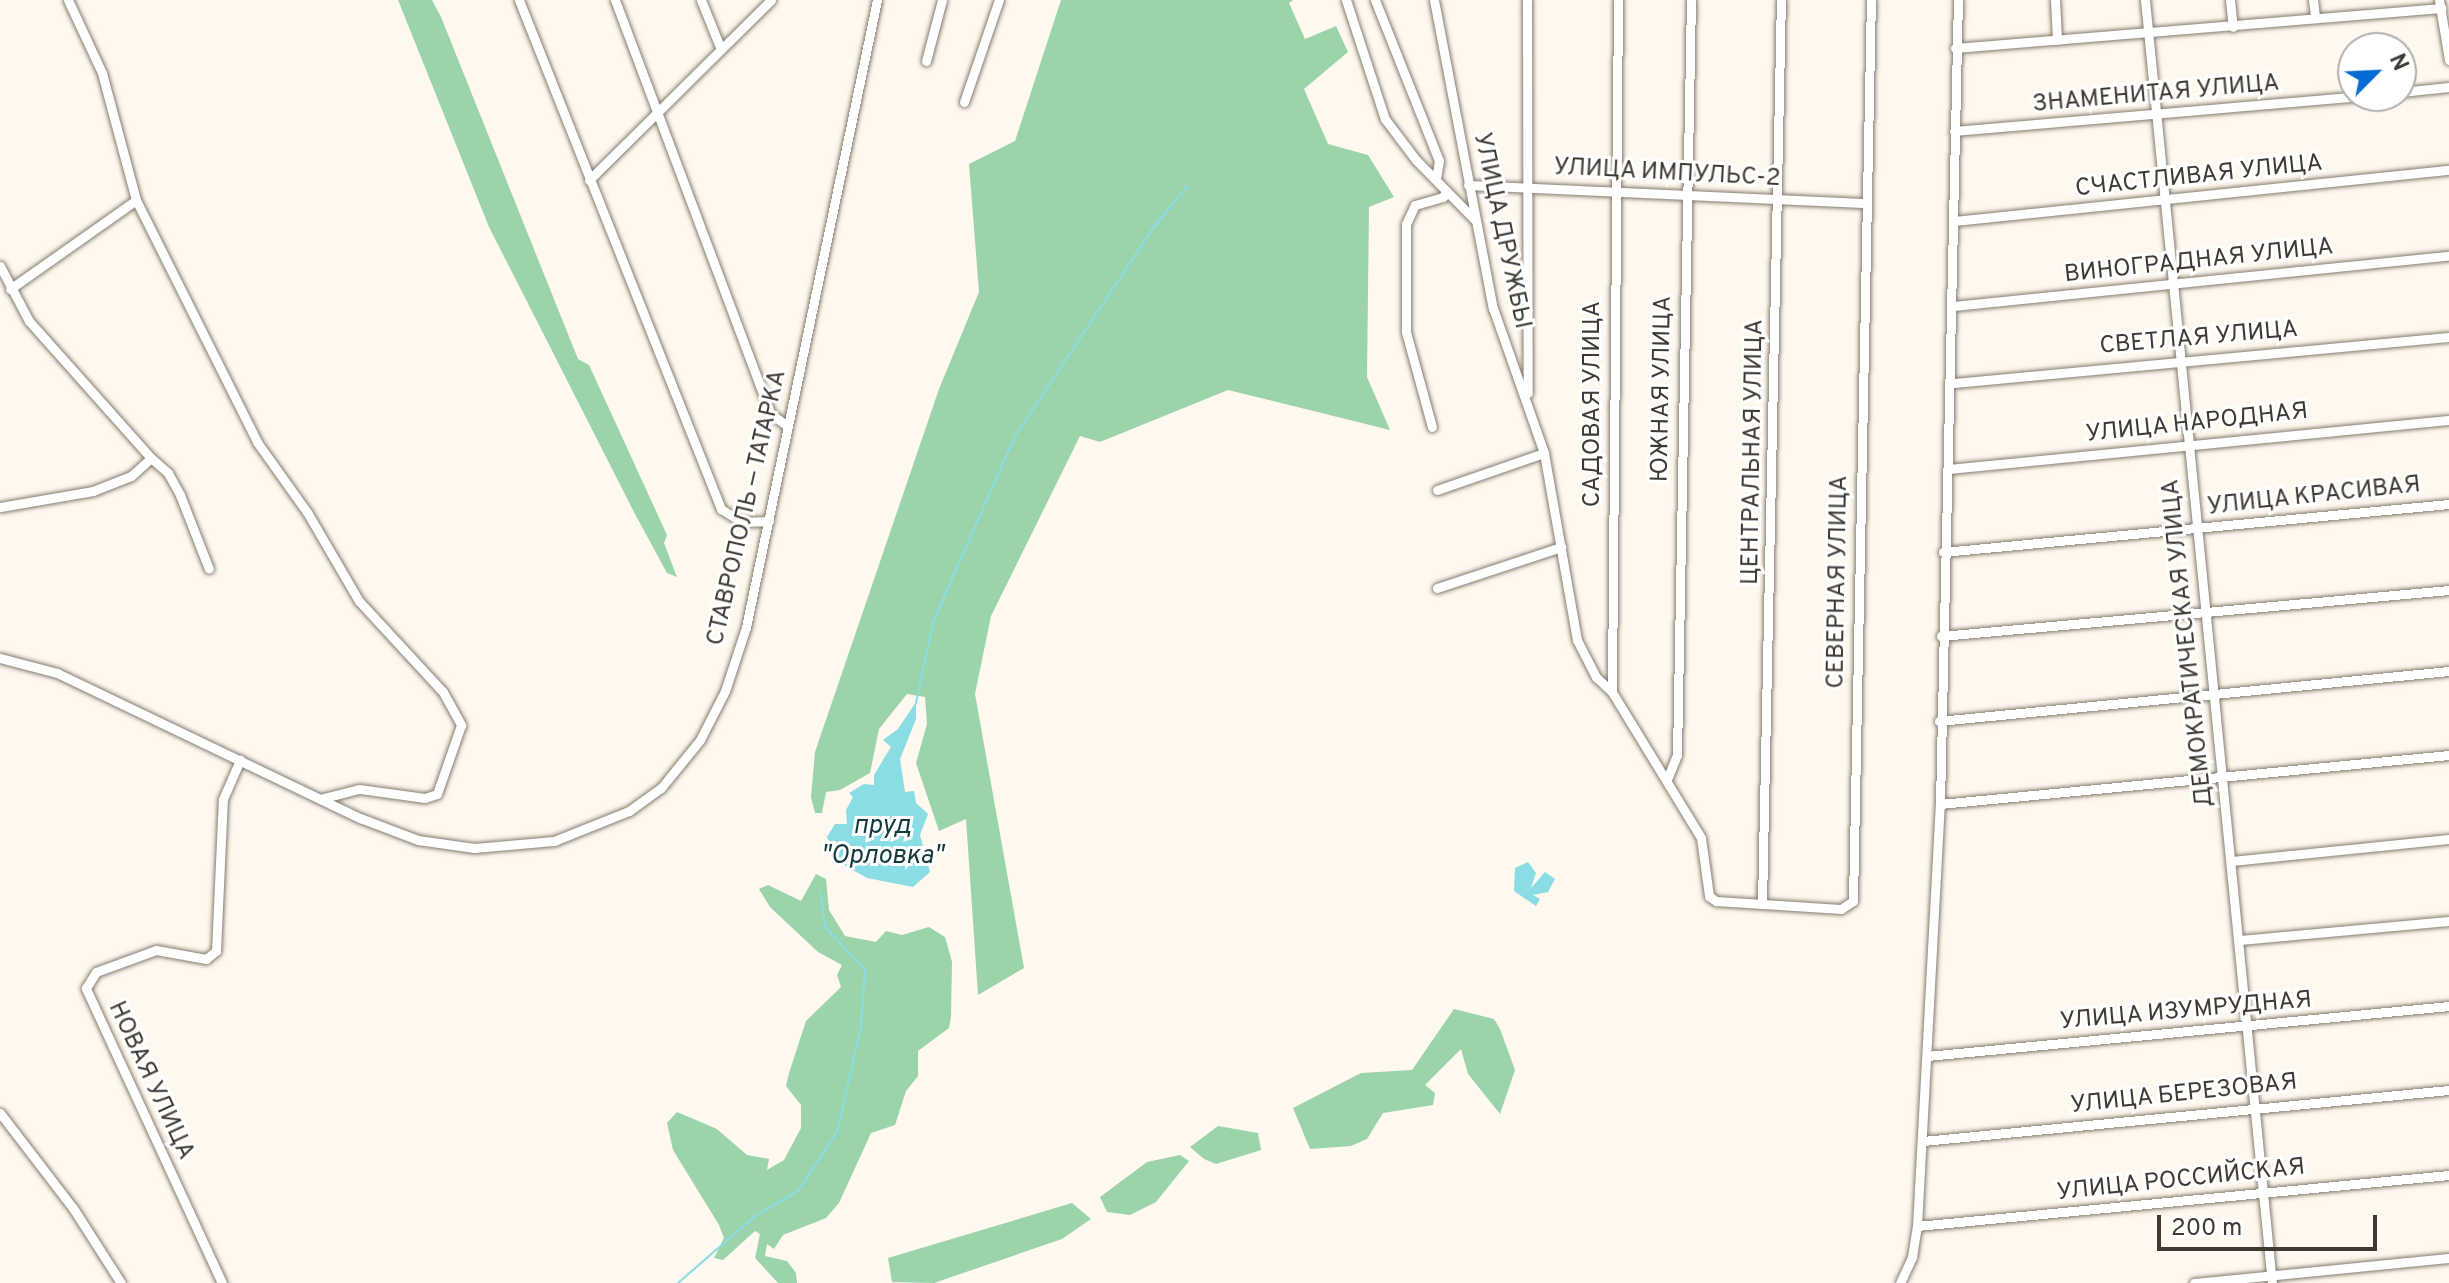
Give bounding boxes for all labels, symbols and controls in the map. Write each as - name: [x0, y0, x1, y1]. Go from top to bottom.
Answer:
- north arrow: [2337, 32, 2417, 112]
- text: N: [2382, 50, 2413, 76]
- street label: ЗНАМЕНИТАЯ УЛИЦА: [2031, 70, 2281, 120]
- street label: УЛИЦА ДРУЖБЫ: [1466, 130, 1536, 332]
- street label: СЧАСТЛИВАЯ УЛИЦА: [2074, 150, 2324, 204]
- street label: УЛИЦА ИМПУЛЬС-2: [1552, 154, 1782, 194]
- street label: ВИНОГРАДНАЯ УЛИЦА: [2063, 234, 2335, 290]
- street label: ЮЖНАЯ УЛИЦА: [1647, 296, 1679, 482]
- street label: САДОВАЯ УЛИЦА: [1580, 301, 1608, 507]
- street label: СВЕТЛАЯ УЛИЦА: [2099, 316, 2299, 362]
- street label: ЦЕНТРАЛЬНАЯ УЛИЦА: [1737, 319, 1771, 585]
- street label: СТАВРОПОЛЬ — ТАТАРКА: [702, 367, 794, 649]
- street label: УЛИЦА НАРОДНАЯ: [2084, 398, 2310, 450]
- street label: УЛИЦА КРАСИВАЯ: [2205, 471, 2423, 523]
- street label: СЕВЕРНАЯ УЛИЦА: [1823, 475, 1855, 689]
- street label: ДЕМОКРАТИЧЕСКАЯ УЛИЦА: [2157, 478, 2221, 808]
- water label: пруд "Орловка": [820, 811, 944, 872]
- street label: УЛИЦА ИЗУМРУДНАЯ: [2058, 987, 2314, 1037]
- street label: НОВАЯ УЛИЦА: [101, 997, 199, 1165]
- street label: УЛИЦА БЕРЕЗОВАЯ: [2069, 1069, 2299, 1121]
- street label: УЛИЦА РОССИЙСКАЯ: [2055, 1154, 2307, 1208]
- scale bar: [2161, 1199, 2381, 1249]
- text: 200 m: [2171, 1214, 2242, 1244]

